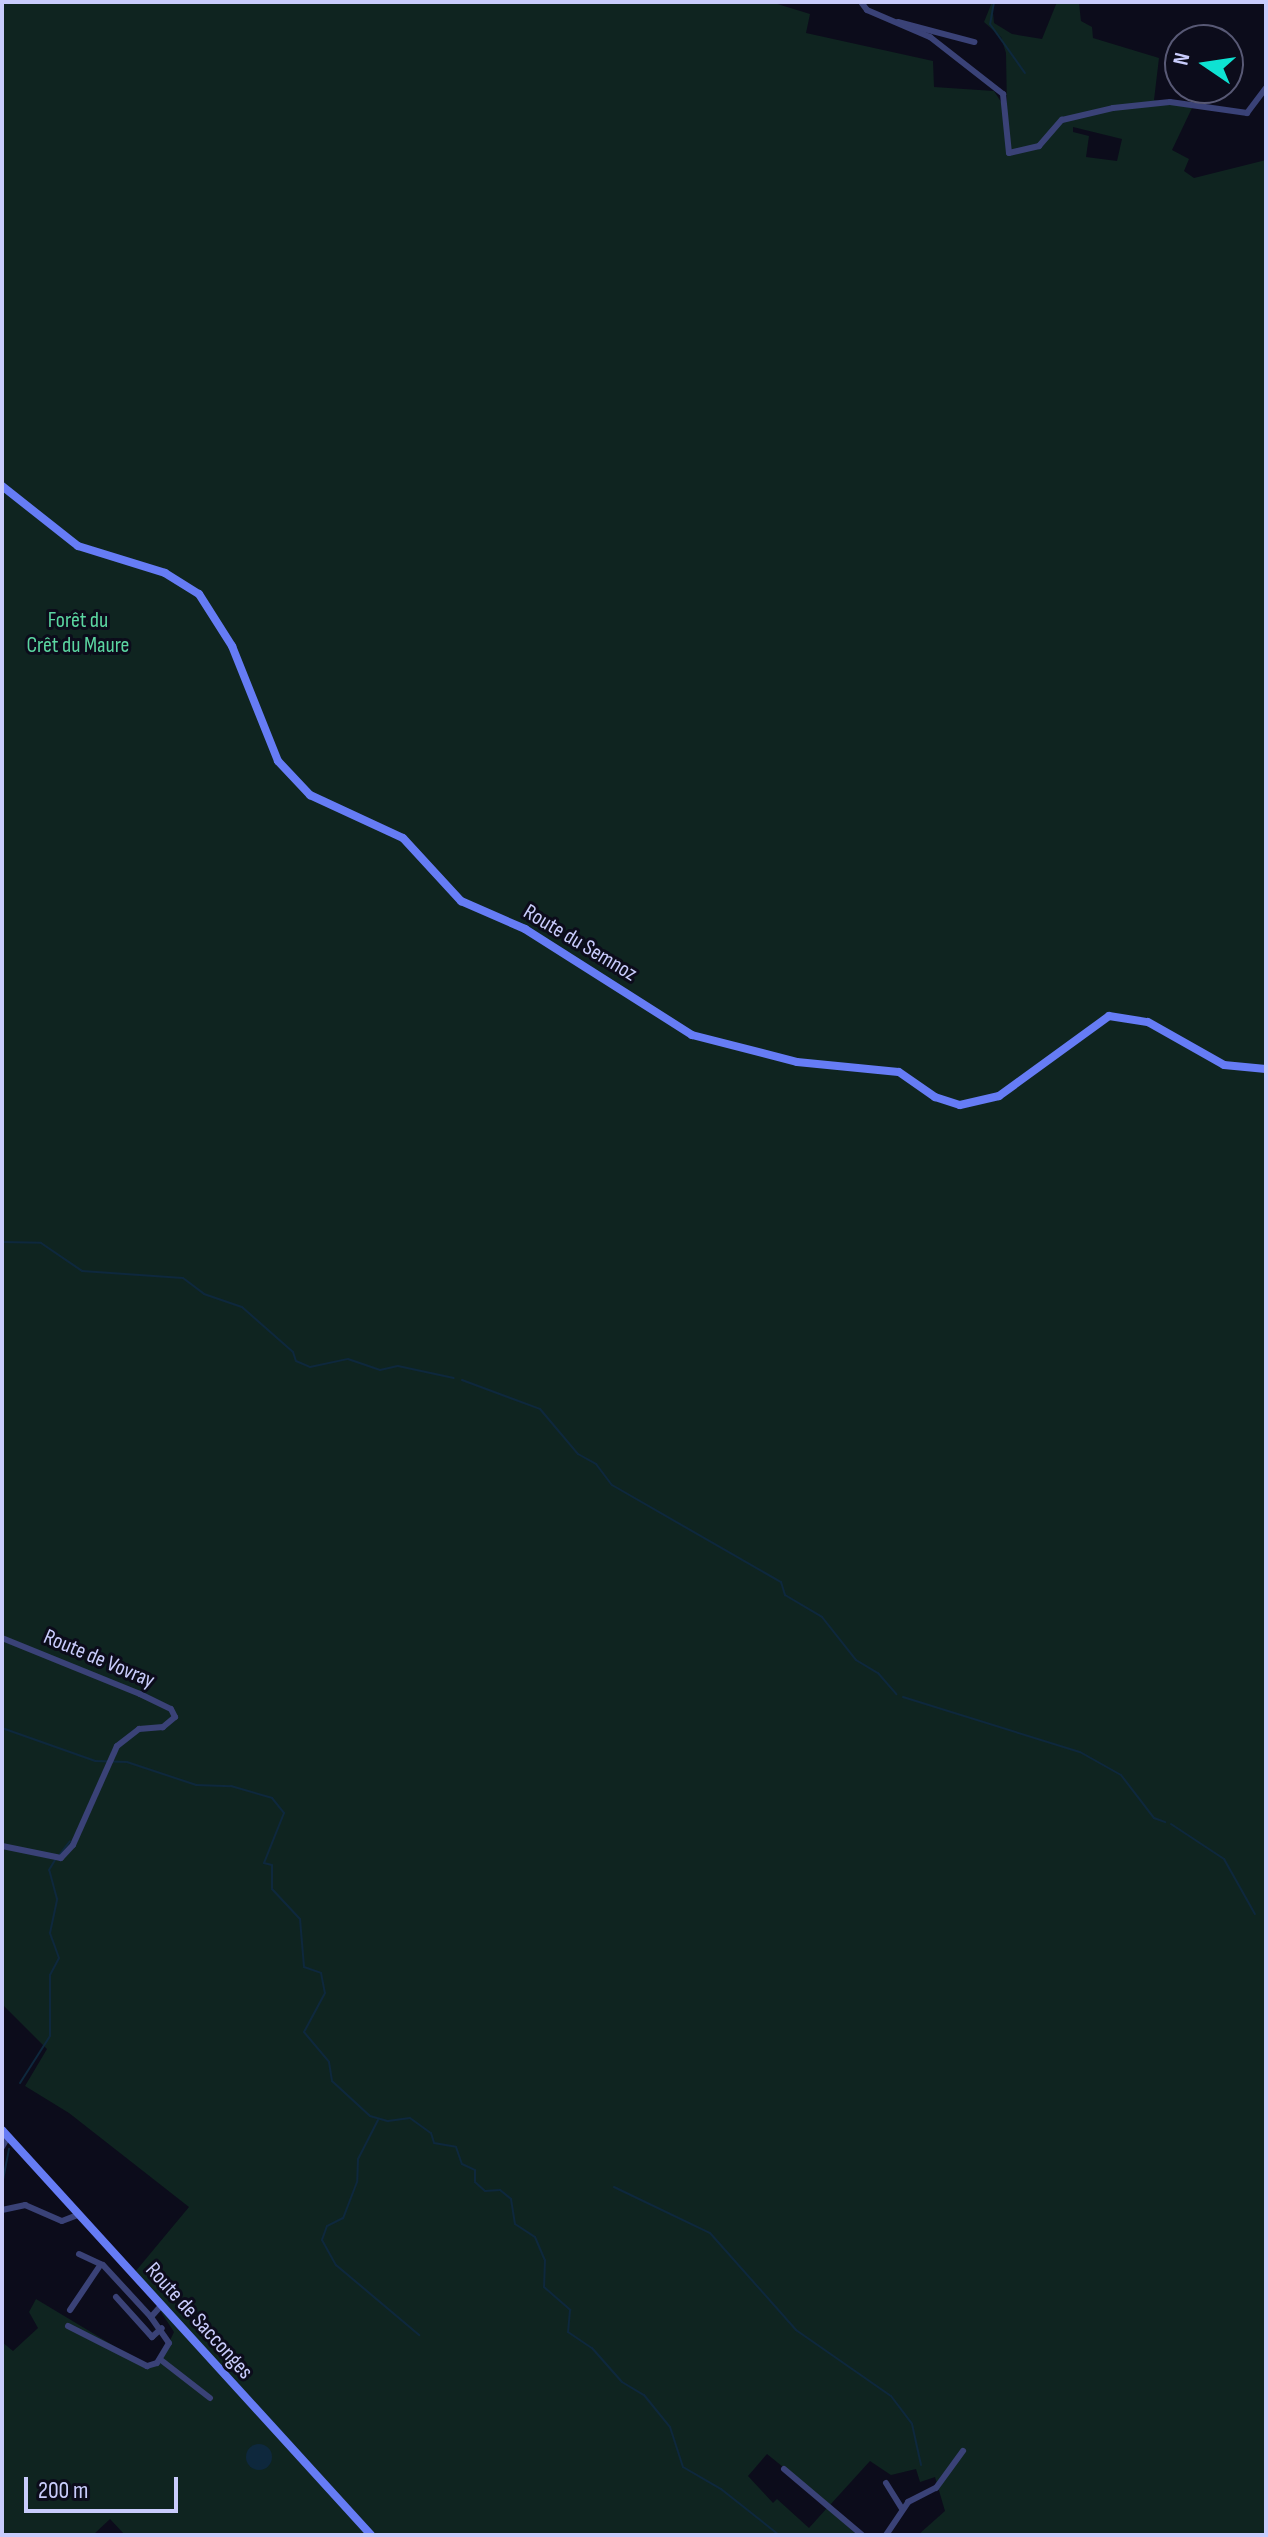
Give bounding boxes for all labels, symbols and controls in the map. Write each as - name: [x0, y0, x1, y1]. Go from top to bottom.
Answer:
- north arrow: [1164, 24, 1244, 104]
- text: N: [1168, 50, 1197, 68]
- park label: Forêt du Crêt du Maure: [27, 607, 129, 658]
- street label: Route du Semnoz: [519, 899, 641, 987]
- street label: Route de Vovray: [39, 1624, 159, 1694]
- street label: Route de Sacconges: [140, 2257, 258, 2385]
- scale bar: [28, 2461, 182, 2511]
- text: 200 m: [38, 2476, 89, 2505]

